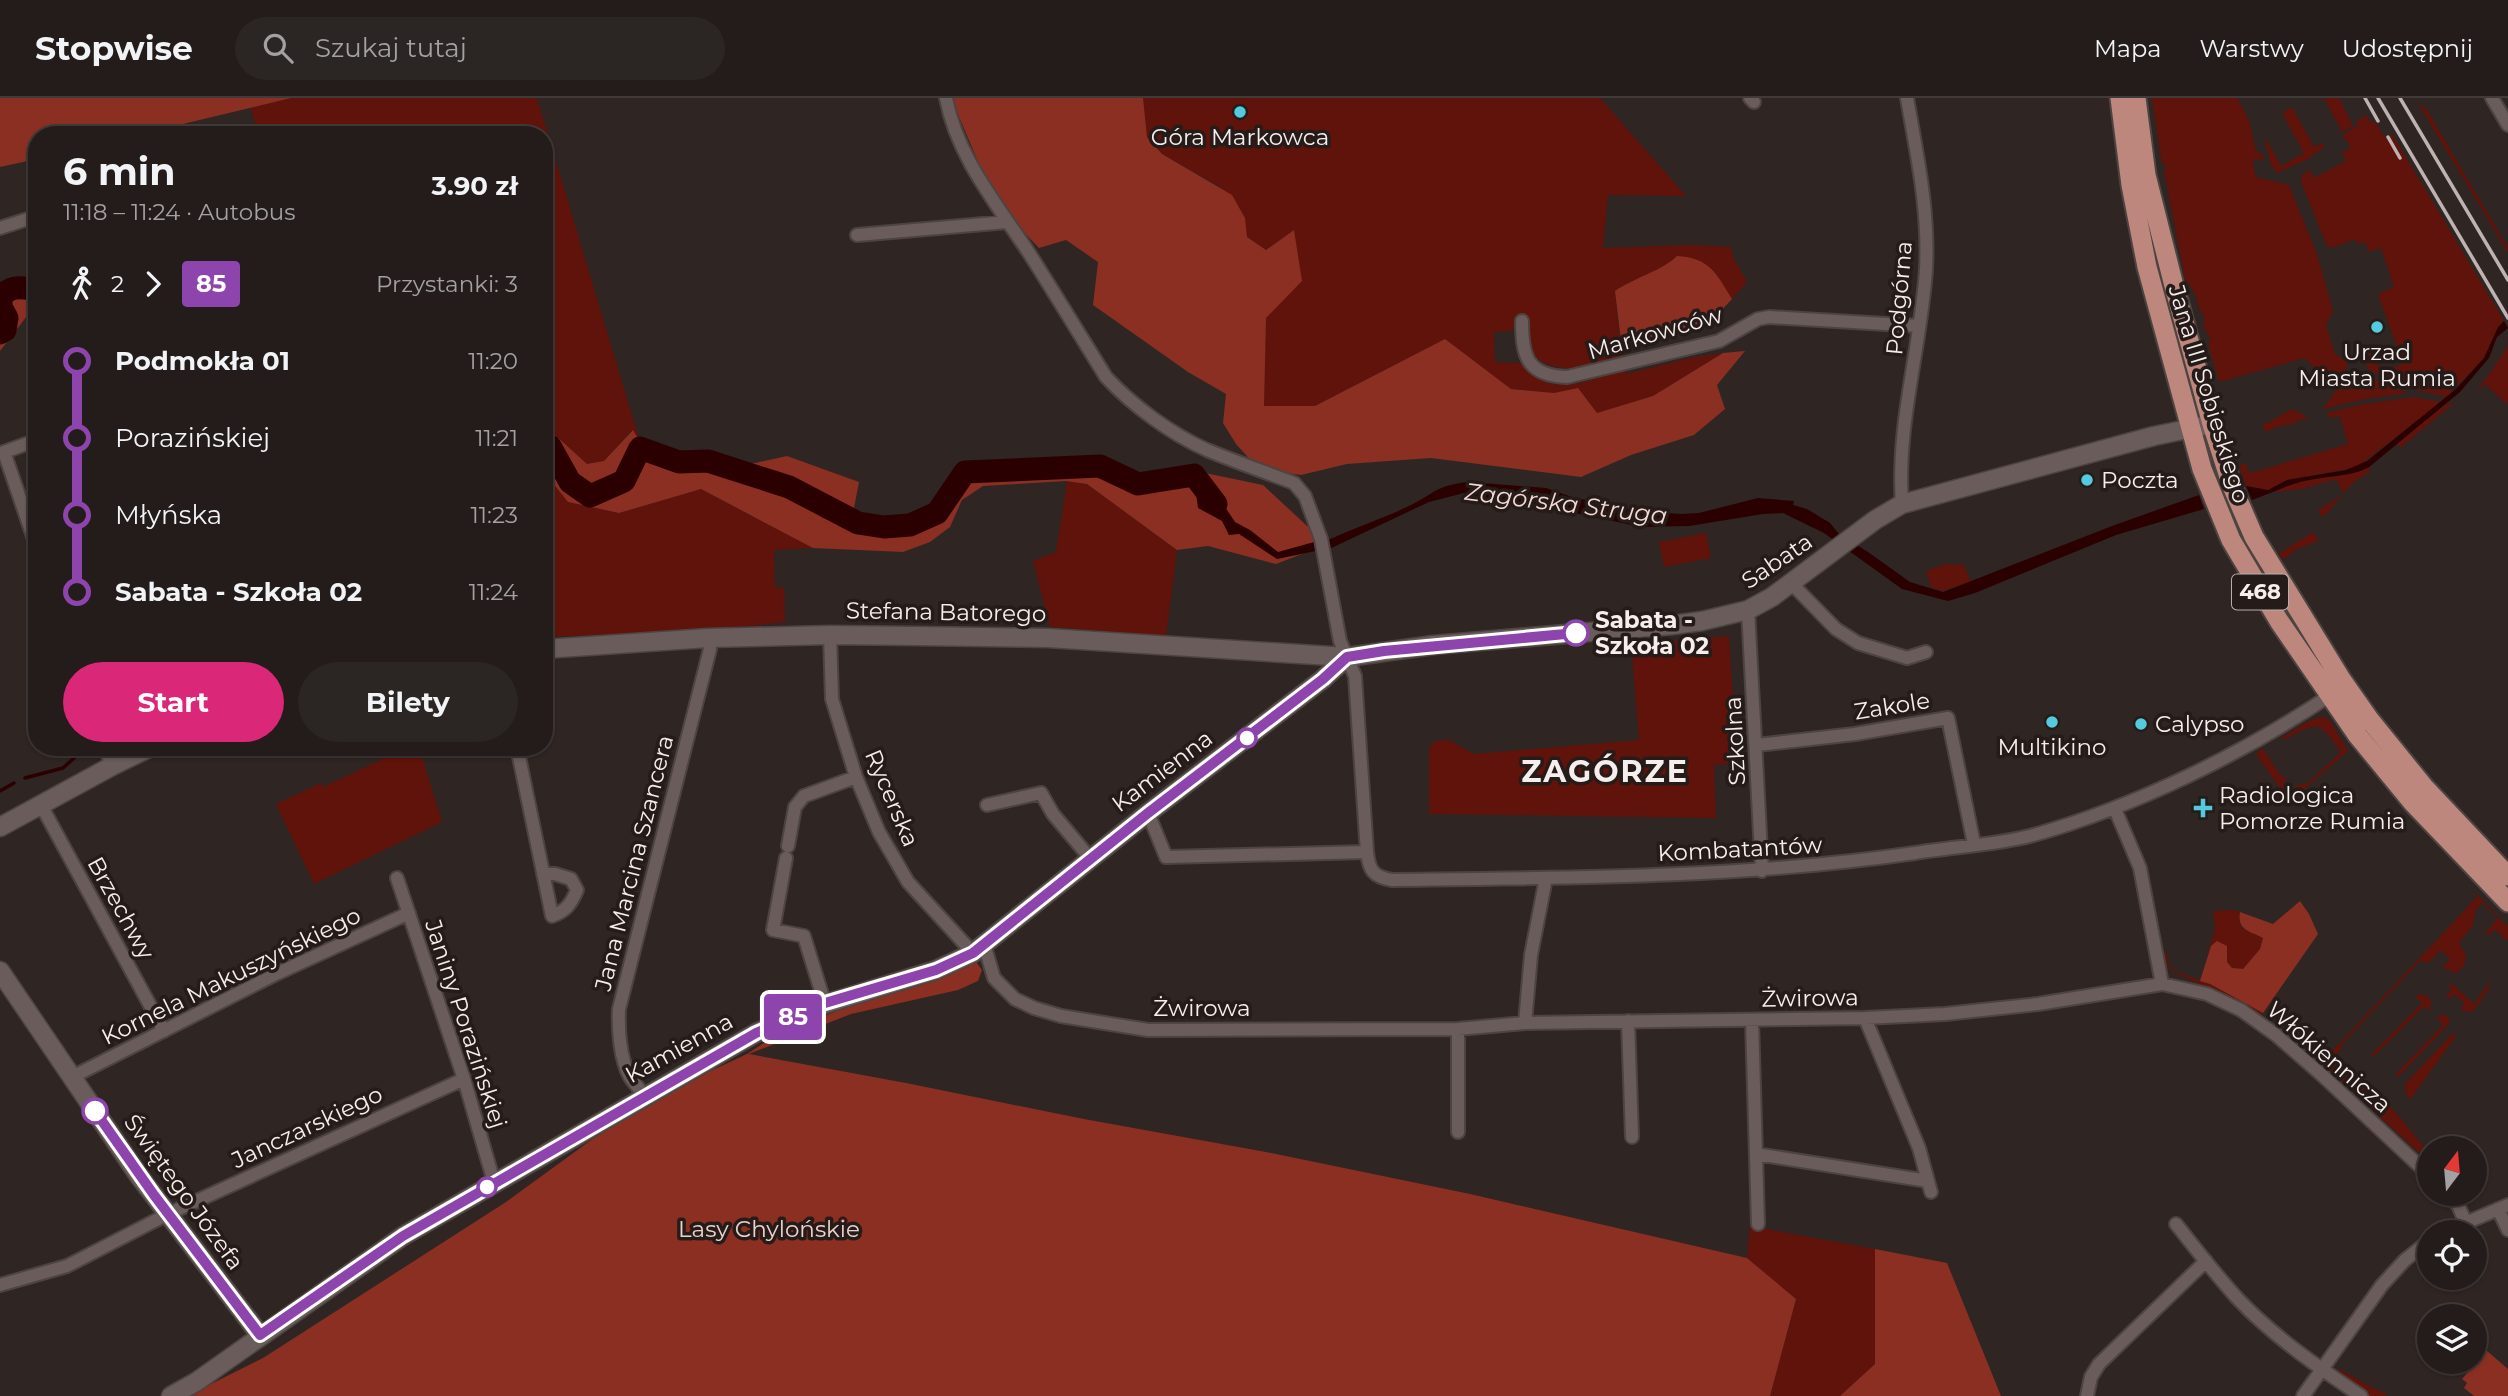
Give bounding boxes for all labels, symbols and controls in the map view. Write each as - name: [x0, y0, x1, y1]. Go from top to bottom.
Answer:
- search box: [235, 17, 725, 80]
- text: Stopwise: [35, 28, 193, 68]
- icon: search: [259, 29, 297, 67]
- text: Szukaj tutaj: [315, 32, 467, 64]
- text: Mapa: [2094, 34, 2161, 63]
- text: Warstwy: [2199, 34, 2304, 63]
- text: Udostępnij: [2342, 34, 2473, 63]
- marker: Góra Markowca: [1232, 104, 1248, 120]
- place label: Góra Markowca: [1151, 123, 1329, 151]
- text: 6 min: [63, 148, 176, 195]
- text: 3.90 zł: [432, 170, 518, 202]
- text: 11:18 – 11:24 · Autobus: [63, 198, 295, 226]
- street label: Podgórna: [1880, 240, 1918, 356]
- icon: walk: [63, 265, 101, 303]
- icon: forward: [134, 265, 172, 303]
- text: 85: [196, 269, 226, 298]
- text: 2: [111, 270, 124, 298]
- text: Przystanki: 3: [376, 270, 518, 298]
- street label: Jana III Sobieskiego: [2162, 281, 2256, 506]
- street label: Markowców: [1584, 300, 1726, 366]
- marker: Urzad Miasta Rumia: [2369, 319, 2385, 335]
- place label: Urzad Miasta Rumia: [2298, 338, 2456, 392]
- text: Podmokła 01: [115, 345, 290, 377]
- text: 11:20: [468, 347, 518, 375]
- text: Porazińskiej: [115, 422, 270, 454]
- text: 11:21: [475, 424, 518, 452]
- place label: Poczta: [2101, 466, 2179, 494]
- marker: Poczta: [2079, 472, 2095, 488]
- water label: Zagórska Struga: [1462, 477, 1669, 530]
- text: Młyńska: [115, 499, 222, 531]
- text: 11:23: [470, 501, 518, 529]
- street label: Sabata: [1736, 527, 1818, 595]
- road number: 468: [2232, 574, 2288, 610]
- text: Sabata - Szkoła 02: [115, 576, 362, 608]
- text: 11:24: [469, 578, 518, 606]
- street label: Stefana Batorego: [846, 596, 1046, 628]
- place label: Sabata - Szkoła 02: [1595, 606, 1709, 660]
- marker: Sabata - Szkoła 02: [1563, 620, 1589, 646]
- button: Start: [63, 662, 284, 742]
- button: Bilety: [298, 662, 518, 742]
- street label: Zakole: [1852, 686, 1932, 726]
- street label: Szkolna: [1719, 696, 1751, 786]
- place label: Calypso: [2155, 710, 2245, 738]
- marker: Multikino: [2044, 714, 2060, 730]
- marker: Calypso: [2133, 716, 2149, 732]
- street label: Kamienna: [1106, 724, 1218, 818]
- unlabelled marker: [1237, 728, 1257, 748]
- street label: Jana Marcina Szancera: [588, 732, 679, 995]
- place label: Multikino: [1998, 733, 2106, 761]
- street label: Rycerska: [859, 745, 925, 851]
- district label: ZAGÓRZE: [1521, 753, 1689, 790]
- place label: Radiologica Pomorze Rumia: [2219, 781, 2405, 835]
- marker: Radiologica Pomorze Rumia: [2193, 798, 2213, 818]
- street label: Kombatantów: [1657, 831, 1824, 867]
- street label: Brzechwy: [81, 852, 161, 965]
- street label: Kornela Makuszyńskiego: [97, 901, 365, 1051]
- street label: Janiny Porazińskiej: [419, 915, 513, 1132]
- street label: Żwirowa: [1761, 983, 1859, 1013]
- line badge: 85: [762, 994, 824, 1040]
- street label: Żwirowa: [1153, 994, 1251, 1022]
- street label: Włókiennicza: [2261, 995, 2397, 1119]
- text: 85: [778, 1002, 808, 1031]
- street label: Kamienna: [620, 1007, 738, 1089]
- street label: Janczarskiego: [226, 1080, 387, 1175]
- unlabelled marker: [82, 1098, 108, 1124]
- street label: Świętego Józefa: [118, 1109, 250, 1275]
- north arrow: [2417, 1136, 2487, 1206]
- map controls: [2417, 1136, 2487, 1374]
- unlabelled marker: [477, 1177, 497, 1197]
- park label: Lasy Chylońskie: [678, 1215, 860, 1243]
- button: locate: [2417, 1220, 2487, 1290]
- button: layers: [2417, 1304, 2487, 1374]

